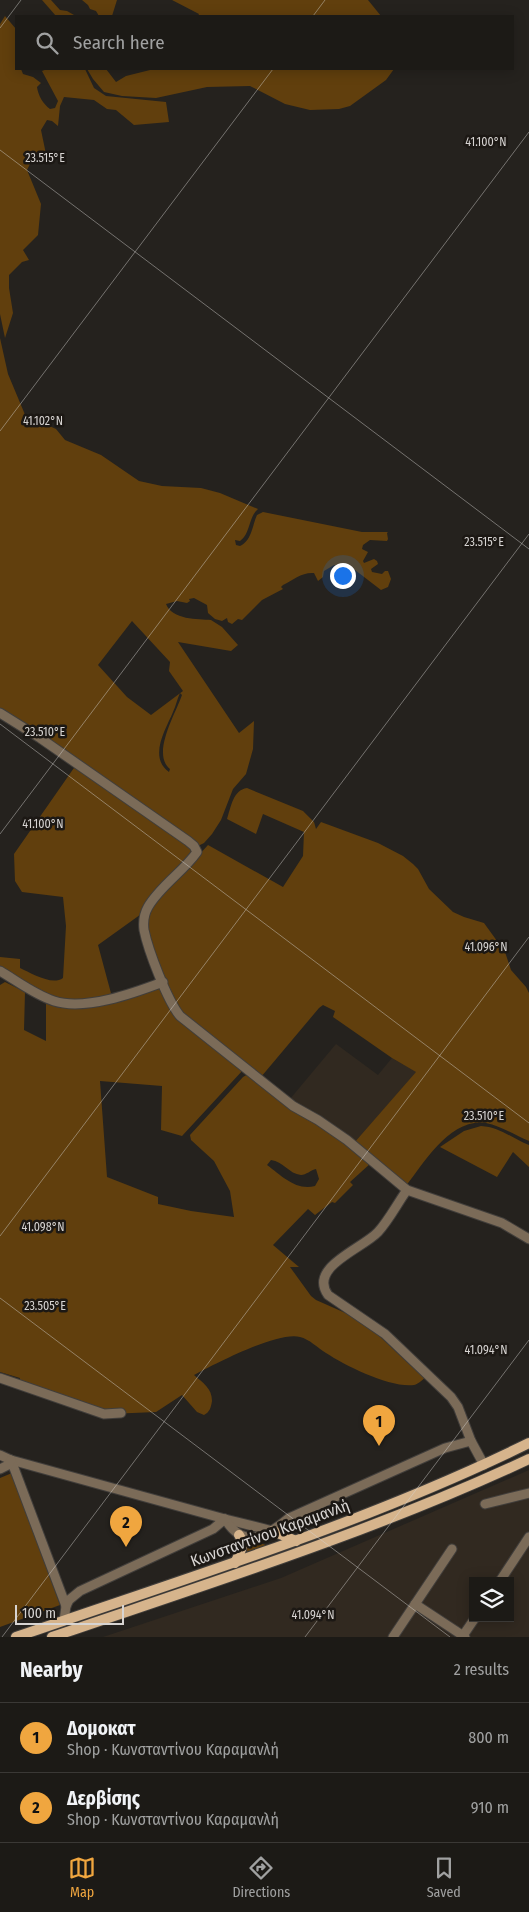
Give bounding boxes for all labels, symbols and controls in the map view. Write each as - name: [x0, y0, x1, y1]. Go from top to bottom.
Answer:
- search box: [15, 15, 514, 70]
- icon: search: [33, 29, 61, 57]
- text: Search here: [73, 31, 165, 54]
- text: 41.100°N: [465, 135, 507, 149]
- text: 23.515°E: [25, 151, 65, 165]
- text: 41.102°N: [23, 414, 63, 428]
- text: 23.515°E: [464, 535, 504, 549]
- your location: [330, 563, 356, 589]
- text: 23.510°E: [25, 725, 66, 739]
- text: 41.100°N: [22, 817, 64, 831]
- text: 41.096°N: [465, 940, 507, 954]
- text: 23.510°E: [464, 1109, 505, 1123]
- text: 41.098°N: [21, 1220, 65, 1234]
- text: 23.505°E: [24, 1299, 66, 1313]
- text: 41.094°N: [465, 1343, 507, 1357]
- pin: 1: [363, 1405, 395, 1446]
- street label: Κωνσταντίνου Καραμανλή: [188, 1495, 352, 1571]
- pin: 2: [110, 1506, 142, 1547]
- map controls: [469, 1577, 514, 1622]
- button: layers: [469, 1577, 514, 1622]
- scale bar: [15, 1602, 124, 1625]
- text: 100 m: [22, 1605, 56, 1622]
- text: 41.094°N: [292, 1608, 334, 1622]
- text: Nearby: [20, 1657, 82, 1683]
- text: 2 results: [454, 1660, 509, 1679]
- text: Δομοκατ: [67, 1717, 136, 1740]
- text: 1: [33, 1728, 39, 1747]
- text: 800 m: [468, 1728, 509, 1747]
- text: Shop · Κωνσταντίνου Καραμανλή: [67, 1740, 279, 1759]
- text: Δερβίσης: [67, 1787, 140, 1810]
- text: 2: [32, 1798, 40, 1817]
- text: 910 m: [471, 1798, 509, 1817]
- text: Shop · Κωνσταντίνου Καραμανλή: [67, 1810, 279, 1829]
- tab: Map: [68, 1854, 96, 1901]
- tab: Directions: [232, 1854, 290, 1901]
- tab: Saved: [427, 1854, 461, 1901]

